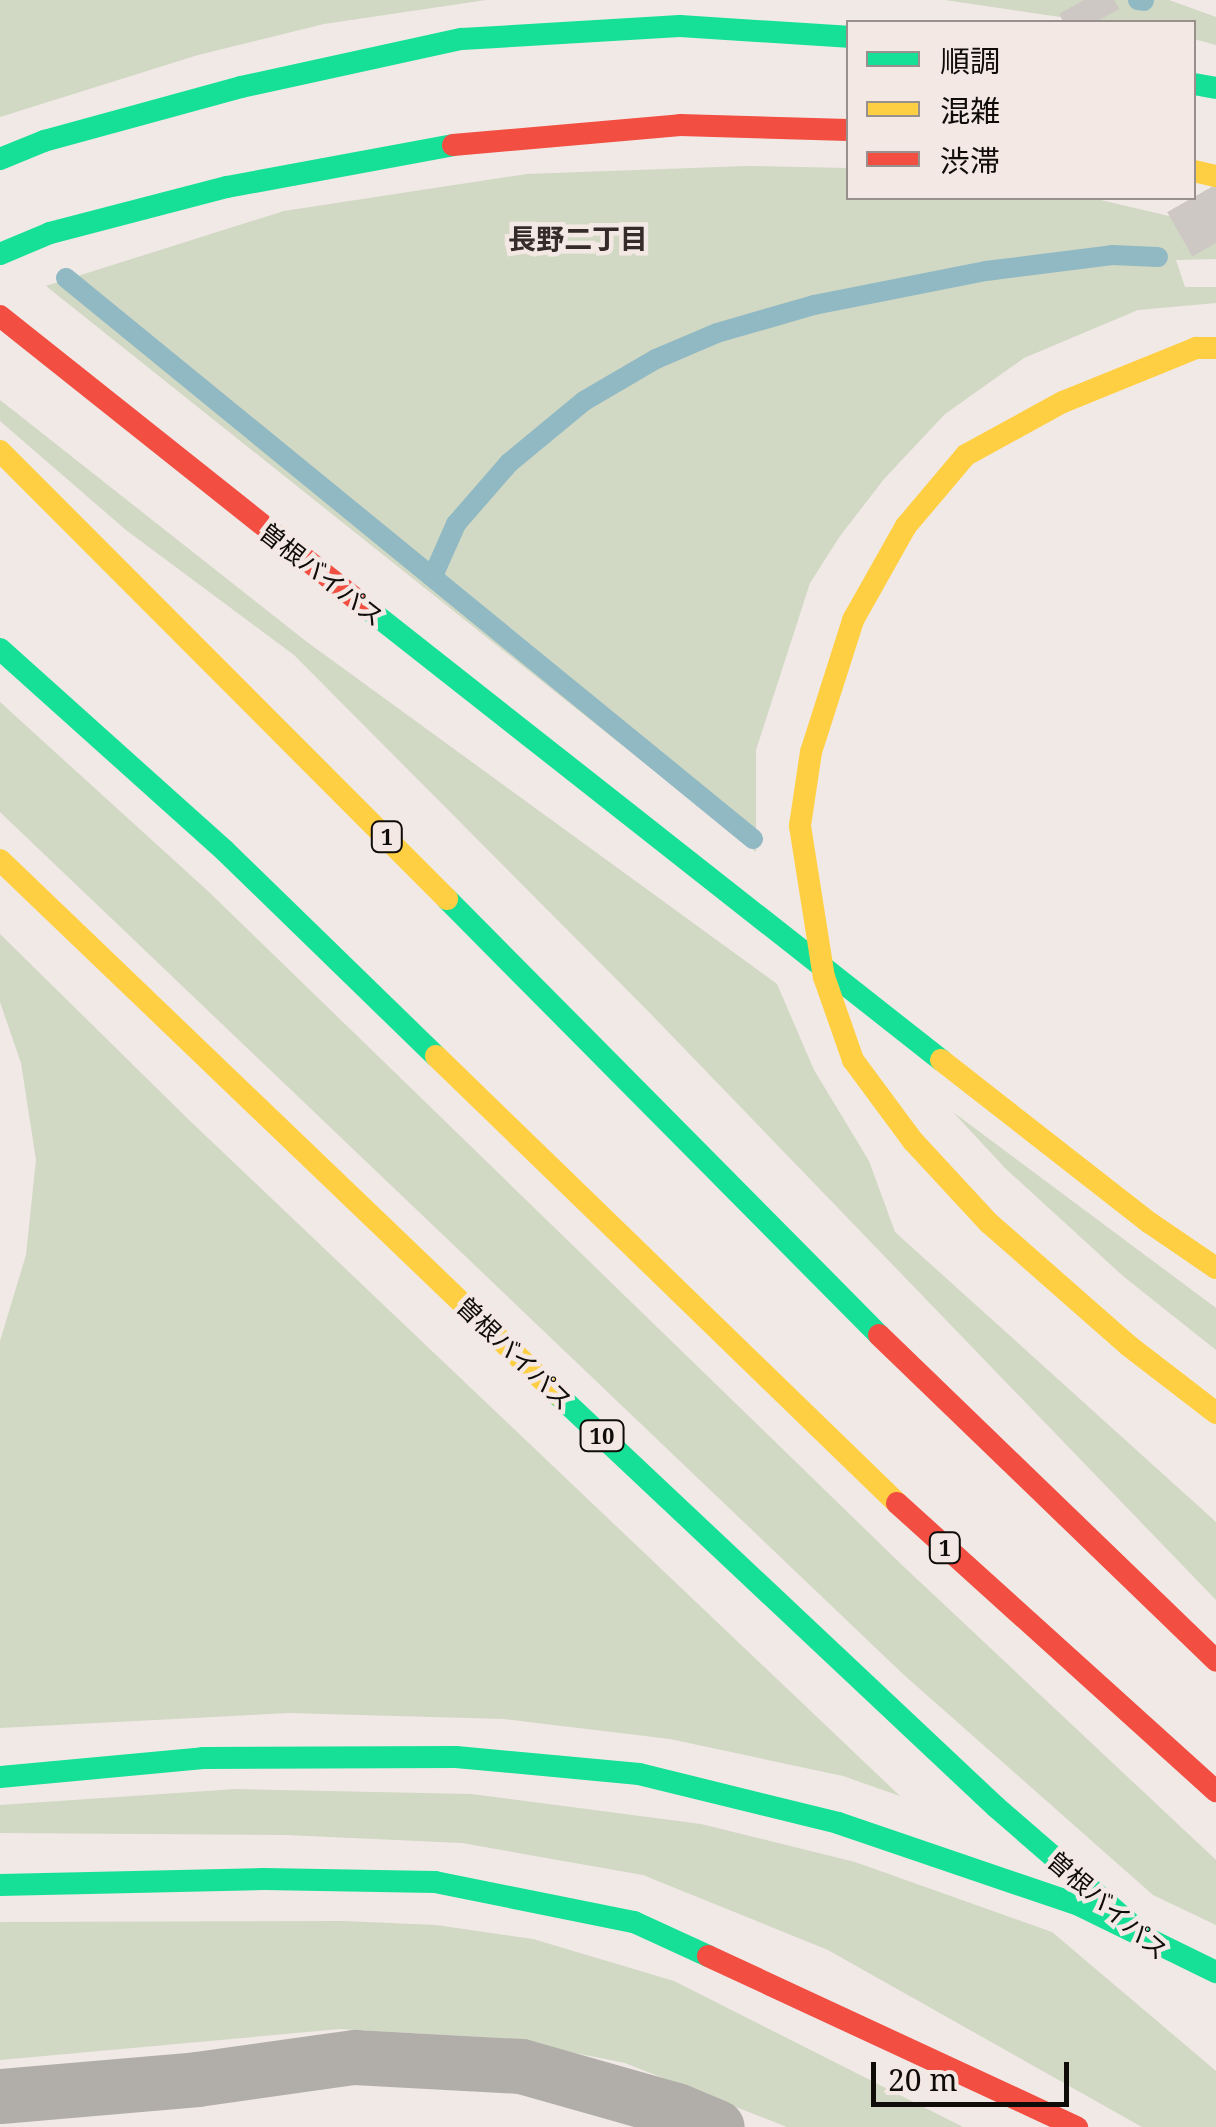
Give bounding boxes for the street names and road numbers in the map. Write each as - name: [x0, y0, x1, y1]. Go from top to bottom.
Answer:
- street label: 曽根バイパス: [254, 516, 390, 632]
- road number: 1: [370, 820, 404, 854]
- street label: 曽根バイパス: [451, 1290, 579, 1416]
- road number: 10: [580, 1419, 624, 1453]
- road number: 1: [928, 1531, 962, 1565]
- street label: 曽根バイパス: [1042, 1844, 1174, 1966]

